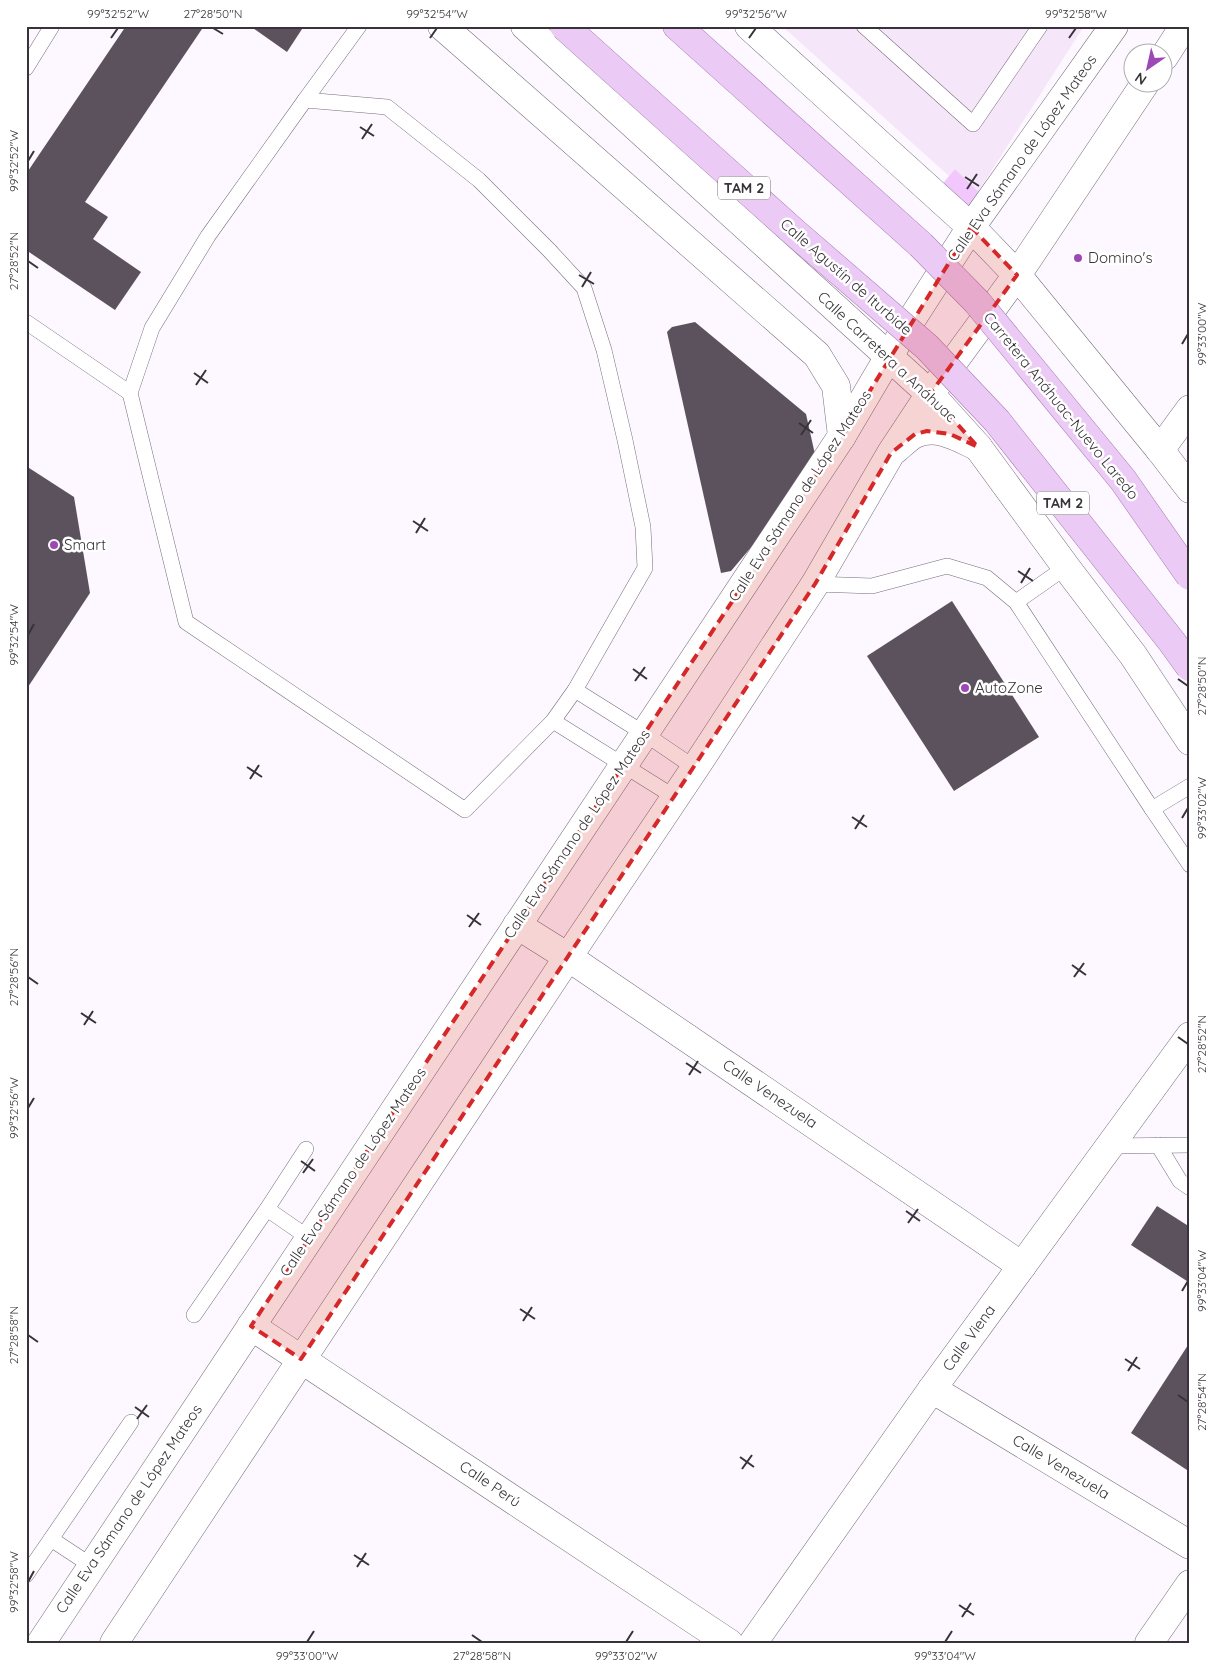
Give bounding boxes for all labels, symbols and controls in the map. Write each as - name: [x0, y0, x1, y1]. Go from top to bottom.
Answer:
- text: 99°32'52"W: [87, 6, 149, 21]
- text: 27°28'50"N: [183, 6, 243, 21]
- text: 99°32'54"W: [406, 6, 468, 21]
- text: 99°32'56"W: [725, 6, 787, 21]
- text: 99°32'58"W: [1045, 6, 1107, 21]
- north arrow: [1124, 42, 1174, 92]
- street label: Calle Eva Sámano de López Mateos: [943, 51, 1101, 265]
- text: N: [1131, 68, 1150, 89]
- text: 99°32'52"W: [6, 130, 21, 192]
- road number: TAM 2: [718, 177, 770, 200]
- street label: Calle Agustín de Iturbide: [777, 214, 916, 339]
- text: 27°28'52"N: [6, 232, 21, 290]
- place label: Domino's: [1088, 248, 1153, 267]
- marker: Domino's: [1072, 252, 1084, 264]
- street label: Calle Carretera a Anáhuac: [814, 287, 961, 426]
- text: 99°33'00"W: [1194, 302, 1209, 365]
- street label: Carretera Anáhuac-Nuevo Laredo: [980, 308, 1143, 503]
- street label: Calle Eva Sámano de López Mateos: [724, 386, 875, 605]
- road number: TAM 2: [1037, 492, 1089, 514]
- place label: Smart: [64, 535, 106, 554]
- marker: Smart: [48, 539, 60, 551]
- text: 99°32'54"W: [6, 604, 21, 666]
- text: 27°28'50"N: [1194, 656, 1209, 716]
- place label: AutoZone: [975, 678, 1043, 697]
- marker: AutoZone: [959, 682, 971, 694]
- street label: Calle Eva Sámano de López Mateos: [499, 725, 654, 942]
- text: 99°33'02"W: [1194, 776, 1209, 839]
- text: 27°28'56"N: [6, 948, 21, 1006]
- text: 27°28'52"N: [1194, 1015, 1209, 1073]
- street label: Calle Venezuela: [719, 1055, 821, 1132]
- street label: Calle Eva Sámano de López Mateos: [275, 1063, 430, 1280]
- text: 99°32'56"W: [6, 1077, 21, 1139]
- text: 99°33'04"W: [1194, 1250, 1209, 1312]
- street label: Calle Viena: [938, 1301, 999, 1375]
- text: 27°28'58"N: [6, 1306, 21, 1364]
- text: 27°28'54"N: [1194, 1373, 1209, 1431]
- street label: Calle Eva Sámano de López Mateos: [51, 1400, 206, 1617]
- street label: Calle Venezuela: [1009, 1430, 1113, 1503]
- street label: Calle Perú: [456, 1456, 525, 1511]
- text: 99°32'58"W: [6, 1551, 21, 1613]
- text: 99°33'00"W: [276, 1648, 339, 1663]
- text: 27°28'58"N: [453, 1648, 511, 1663]
- text: 99°33'02"W: [595, 1648, 658, 1663]
- text: 99°33'04"W: [914, 1648, 976, 1663]

